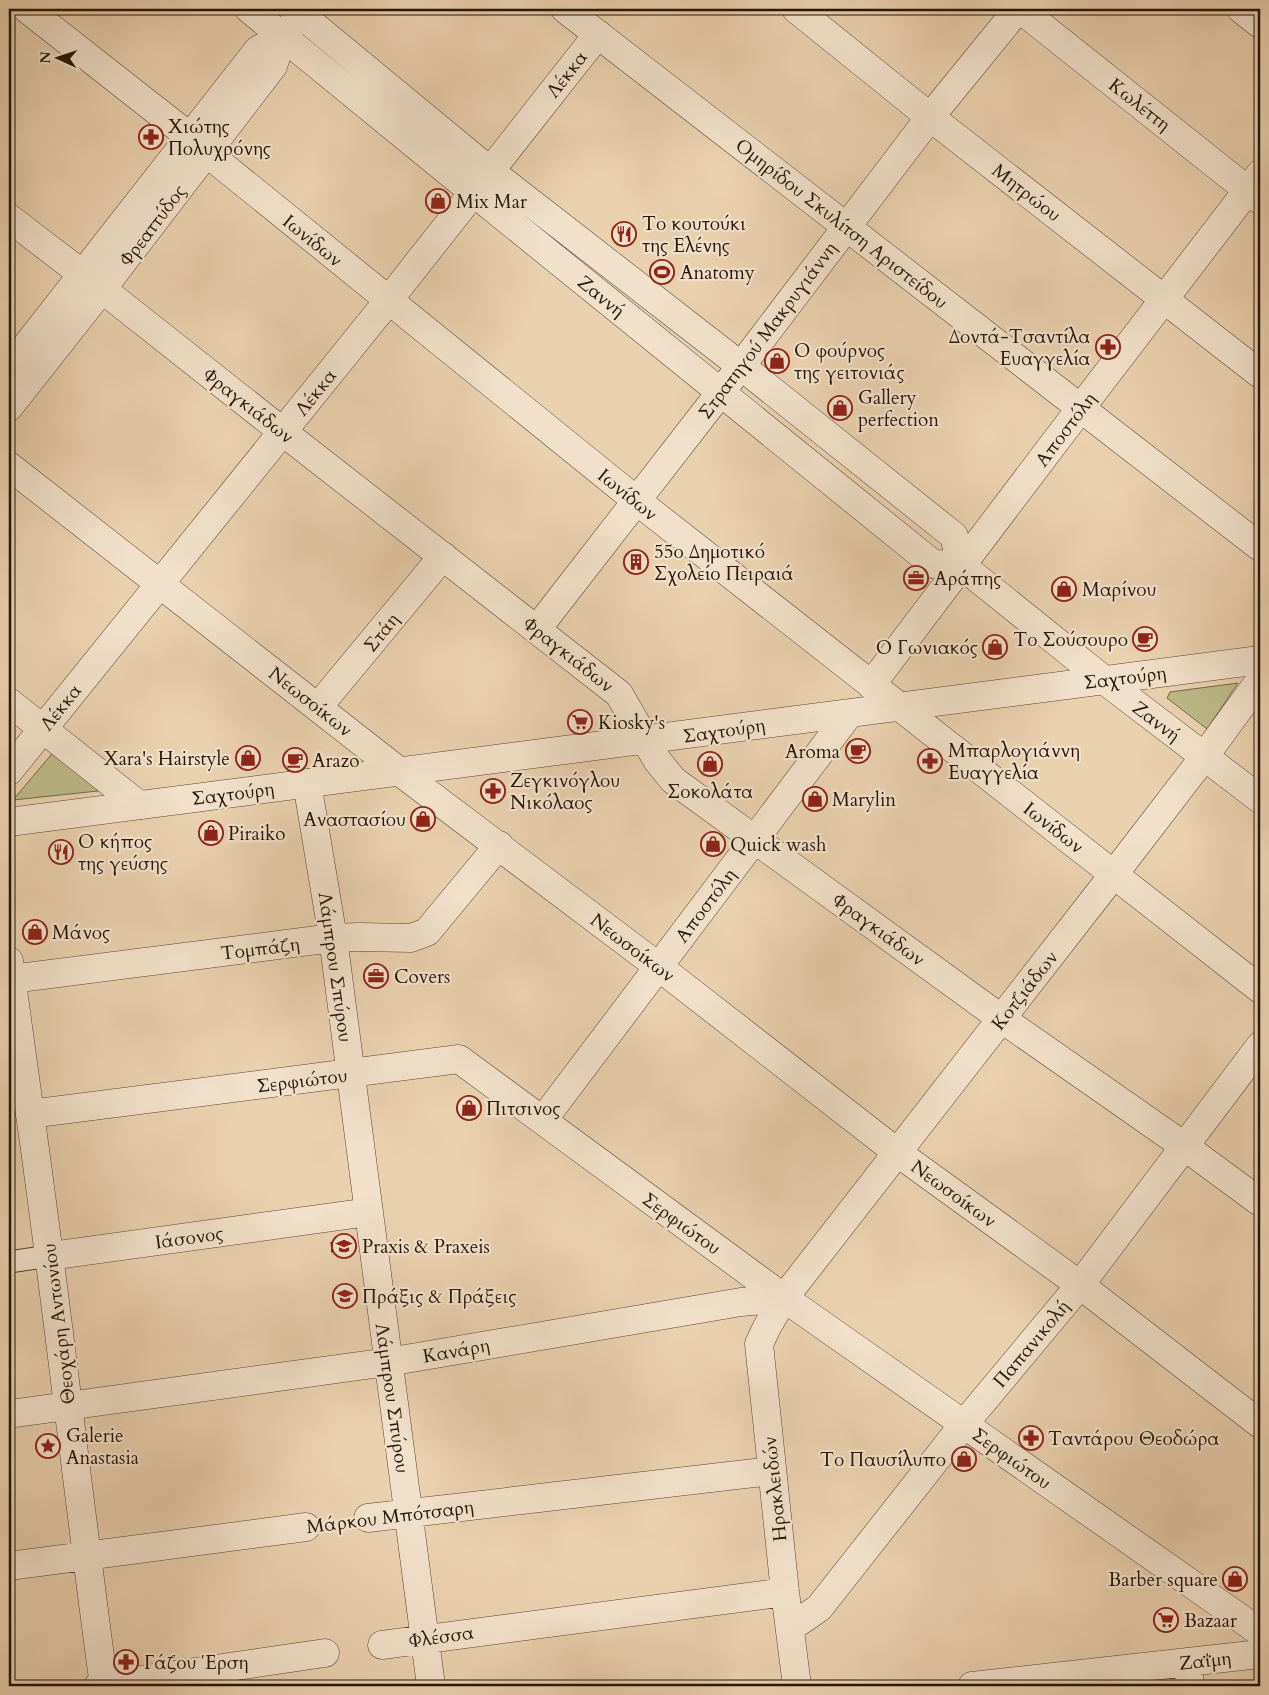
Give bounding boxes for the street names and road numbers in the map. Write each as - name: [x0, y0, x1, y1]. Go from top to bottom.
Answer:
- street label: Λέκκα: [540, 45, 594, 103]
- street label: Κωλέττη: [1103, 72, 1176, 137]
- street label: Ομηρίδου Σκυλίτση Αριστείδου: [730, 133, 953, 315]
- street label: Μητρώου: [987, 158, 1066, 228]
- street label: Φρεαττύδος: [113, 179, 192, 272]
- street label: Ιωνίδων: [277, 209, 348, 273]
- street label: Στρατηγού Μακρυγιάννη: [692, 237, 843, 425]
- street label: Ζαννή: [572, 269, 631, 324]
- street label: Φραγκιάδων: [198, 362, 299, 450]
- street label: Λέκκα: [289, 364, 343, 421]
- street label: Αποστόλη: [1029, 387, 1102, 472]
- street label: Ιωνίδων: [592, 463, 663, 527]
- street label: Στάη: [358, 608, 406, 658]
- street label: Φραγκιάδων: [518, 611, 619, 699]
- street label: Σαχτούρη: [1082, 660, 1168, 696]
- street label: Νεωσοίκων: [263, 661, 358, 743]
- street label: Λέκκα: [34, 679, 88, 736]
- street label: Ζαννή: [1127, 695, 1186, 749]
- street label: Σαχτούρη: [681, 712, 767, 750]
- street label: Σαχτούρη: [190, 776, 276, 812]
- street label: Ιωνίδων: [1018, 796, 1089, 860]
- street label: Αποστόλη: [669, 863, 742, 948]
- street label: Φραγκιάδων: [827, 887, 930, 972]
- street label: Λάμπρου Σπύρου: [312, 890, 358, 1044]
- street label: Νεωσοίκων: [585, 907, 680, 988]
- street label: Τομπάζη: [219, 931, 301, 967]
- street label: Κοτζιάδων: [985, 945, 1064, 1036]
- street label: Σερφιώτου: [255, 1063, 349, 1099]
- street label: Νεωσοίκων: [905, 1154, 1001, 1234]
- street label: Σερφιώτου: [637, 1187, 726, 1261]
- street label: Ιάσονος: [153, 1220, 225, 1256]
- street label: Θεοχάρη Αντωνίου: [36, 1242, 82, 1406]
- street label: Παπανικολή: [987, 1294, 1076, 1393]
- street label: Λάμπρου Σπύρου: [369, 1321, 415, 1475]
- street label: Κανάρη: [421, 1332, 492, 1370]
- street label: Σερφιώτου: [967, 1422, 1056, 1496]
- street label: Ηρακλειδών: [757, 1435, 793, 1543]
- street label: Μάρκου Μπότσαρη: [305, 1494, 475, 1540]
- street label: Φλέσσα: [407, 1620, 476, 1654]
- street label: Ζαΐμη: [1178, 1645, 1232, 1677]

